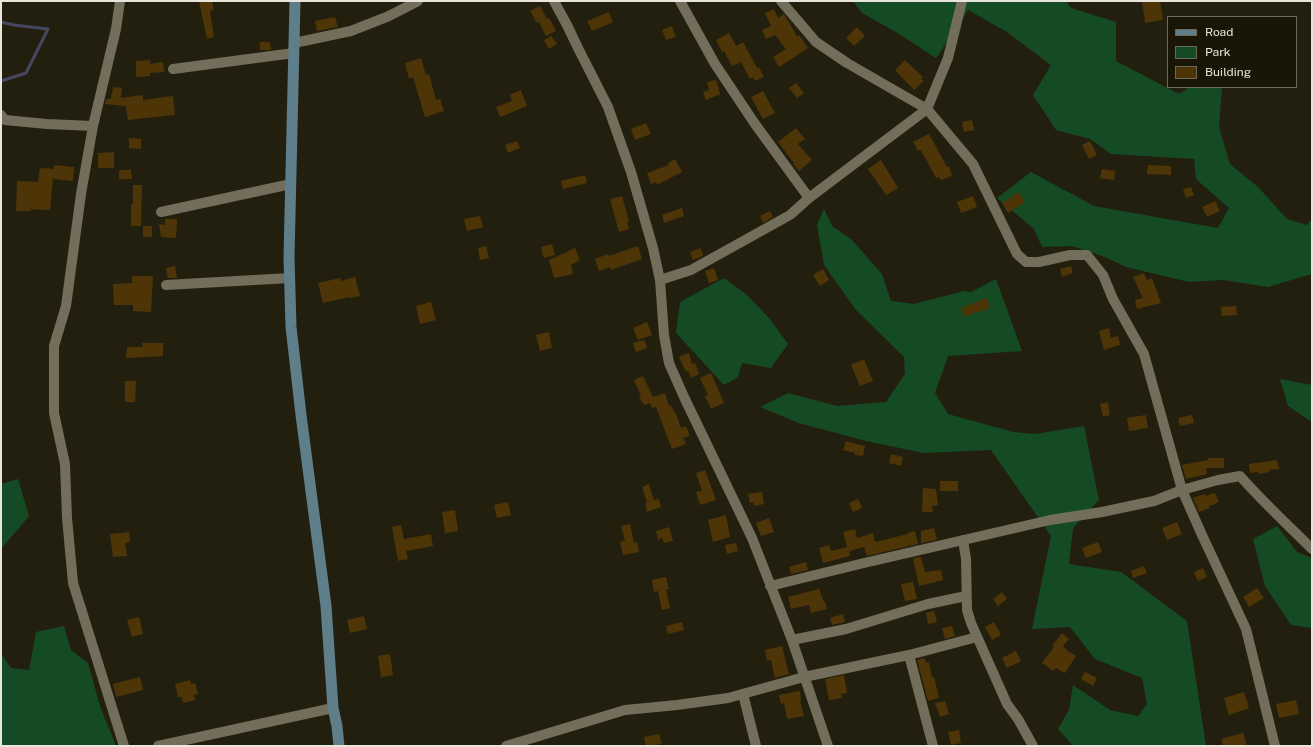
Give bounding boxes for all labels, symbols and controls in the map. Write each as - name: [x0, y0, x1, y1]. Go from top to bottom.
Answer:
- legend: [1167, 16, 1297, 88]
- text: Road: [1205, 25, 1233, 39]
- text: Park: [1205, 45, 1231, 59]
- text: Building: [1205, 65, 1251, 79]

